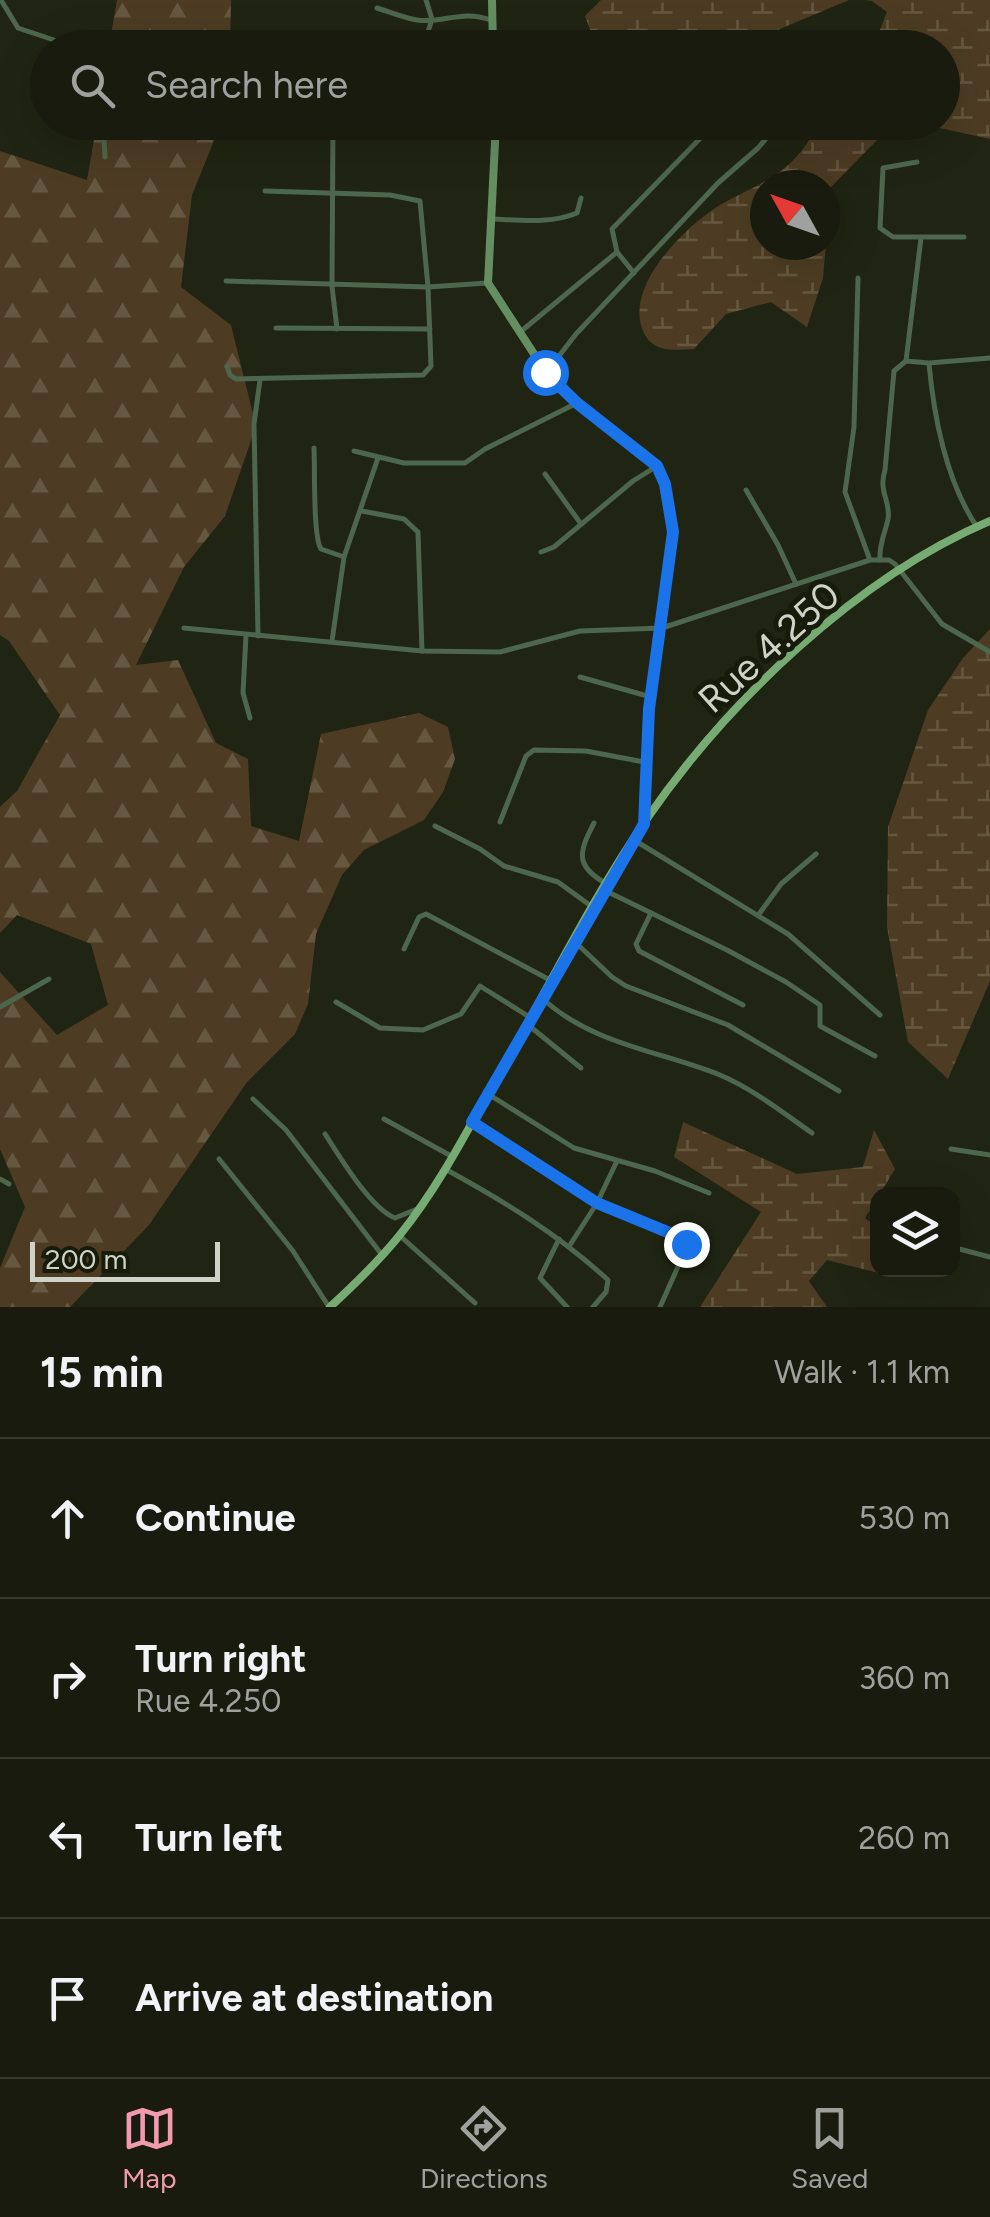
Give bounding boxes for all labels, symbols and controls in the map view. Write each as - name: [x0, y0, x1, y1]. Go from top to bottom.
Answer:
- search box: [30, 30, 960, 140]
- icon: search: [65, 58, 120, 113]
- text: Search here: [145, 62, 348, 108]
- north arrow: [750, 170, 840, 260]
- route start: [523, 350, 569, 396]
- street label: Rue 4.250: [689, 572, 849, 722]
- map controls: [870, 1187, 960, 1277]
- button: layers: [870, 1187, 960, 1277]
- route end: [664, 1222, 710, 1268]
- scale bar: [30, 1237, 220, 1282]
- text: 200 m: [45, 1242, 127, 1276]
- text: 15 min: [40, 1347, 164, 1398]
- text: Walk · 1.1 km: [774, 1353, 950, 1391]
- icon: ahead: [40, 1491, 95, 1546]
- text: Continue: [135, 1495, 296, 1541]
- text: 530 m: [859, 1499, 950, 1537]
- text: Turn right: [135, 1636, 307, 1682]
- icon: right: [40, 1651, 95, 1706]
- text: 360 m: [859, 1659, 950, 1697]
- text: Rue 4.250: [135, 1682, 282, 1720]
- icon: left: [40, 1811, 95, 1866]
- text: Turn left: [135, 1815, 283, 1861]
- text: 260 m: [858, 1819, 950, 1857]
- icon: arrive: [40, 1971, 95, 2026]
- text: Arrive at destination: [135, 1975, 493, 2021]
- tab: Map: [122, 2101, 177, 2195]
- tab: Directions: [420, 2101, 548, 2195]
- tab: Saved: [791, 2101, 868, 2195]

